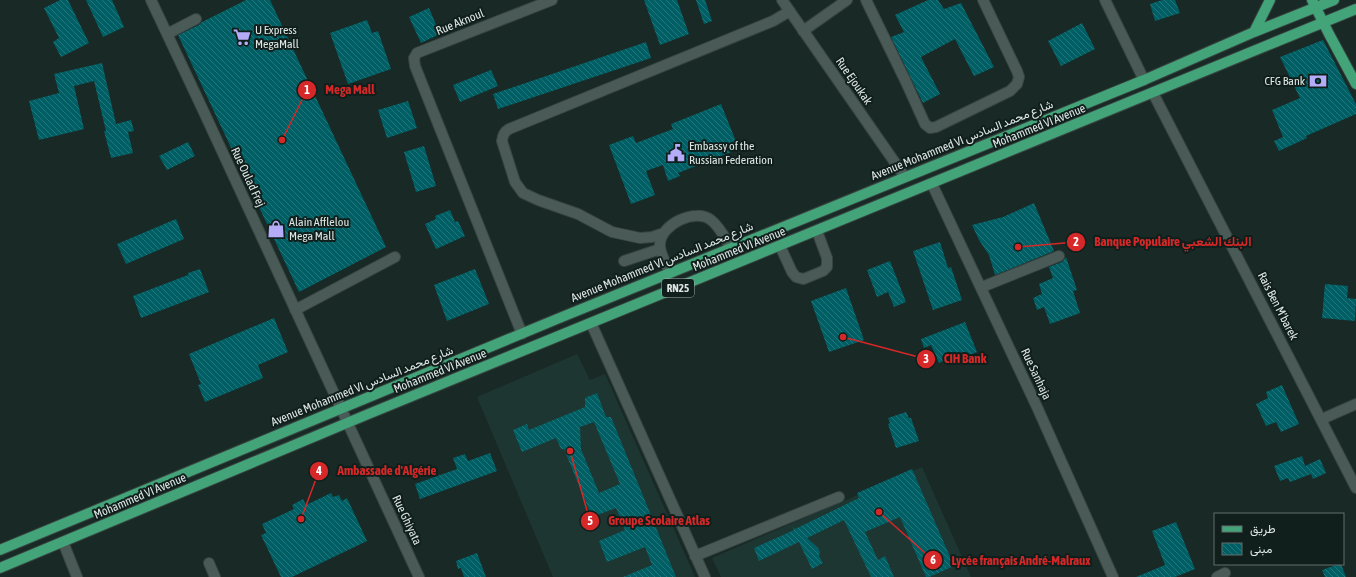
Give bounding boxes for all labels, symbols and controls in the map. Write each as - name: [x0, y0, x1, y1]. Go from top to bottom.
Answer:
- street label: Rue Aknoul: [434, 6, 487, 38]
- place label: U Express MegaMall: [255, 23, 300, 51]
- supermarket icon: U Express MegaMall: [232, 27, 252, 47]
- street label: Rue Ejoukak: [833, 55, 876, 108]
- bank icon: CFG Bank: [1308, 71, 1328, 91]
- place label: CFG Bank: [1264, 74, 1306, 88]
- callout: Mega Mall: [297, 77, 382, 102]
- text: Mega Mall: [325, 82, 375, 97]
- text: 1: [304, 83, 310, 97]
- street label: Avenue Mohammed VI شارع محمد السادس: [869, 97, 1056, 185]
- street label: Mohammed VI Avenue: [991, 101, 1087, 151]
- place label: Embassy of the Russian Federation: [689, 139, 773, 167]
- public building icon: Embassy of the Russian Federation: [666, 143, 686, 163]
- street label: Rue Oulad Frej: [228, 145, 268, 209]
- place label: Alain Afflelou Mega Mall: [289, 215, 349, 243]
- shop icon: Alain Afflelou Mega Mall: [266, 219, 286, 239]
- street label: Avenue Mohammed VI شارع محمد السادس: [569, 219, 756, 307]
- street label: Mohammed VI Avenue: [691, 224, 787, 274]
- callout: Banque Populaire البنك الشعبي: [1066, 229, 1259, 254]
- text: Banque Populaire البنك الشعبي: [1094, 234, 1252, 252]
- text: 2: [1073, 235, 1079, 249]
- street label: Rais Ben M’barek: [1255, 270, 1301, 343]
- road number: RN25: [662, 279, 694, 297]
- street label: Avenue Mohammed VI شارع محمد السادس: [269, 343, 456, 431]
- street label: Mohammed VI Avenue: [392, 346, 488, 396]
- callout: CIH Bank: [916, 346, 995, 371]
- street label: Rue Sanhaja: [1018, 346, 1054, 402]
- text: CIH Bank: [944, 351, 987, 366]
- text: 3: [923, 352, 929, 366]
- callout: Ambassade d'Algérie: [309, 458, 444, 483]
- text: Ambassade d'Algérie: [337, 463, 437, 478]
- text: 4: [315, 464, 322, 478]
- street label: Mohammed VI Avenue: [92, 470, 188, 522]
- street label: Rue Ghiyata: [389, 493, 425, 547]
- callout: Groupe Scolaire Atlas: [580, 508, 717, 533]
- text: Groupe Scolaire Atlas: [608, 513, 710, 528]
- legend: [1214, 513, 1344, 565]
- text: 5: [587, 514, 593, 528]
- text: طريق: [1250, 522, 1276, 537]
- text: مبنى: [1250, 542, 1272, 557]
- callout: Lycée français André-Malraux: [923, 548, 1098, 573]
- text: 6: [930, 553, 936, 567]
- text: Lycée français André-Malraux: [951, 553, 1091, 568]

